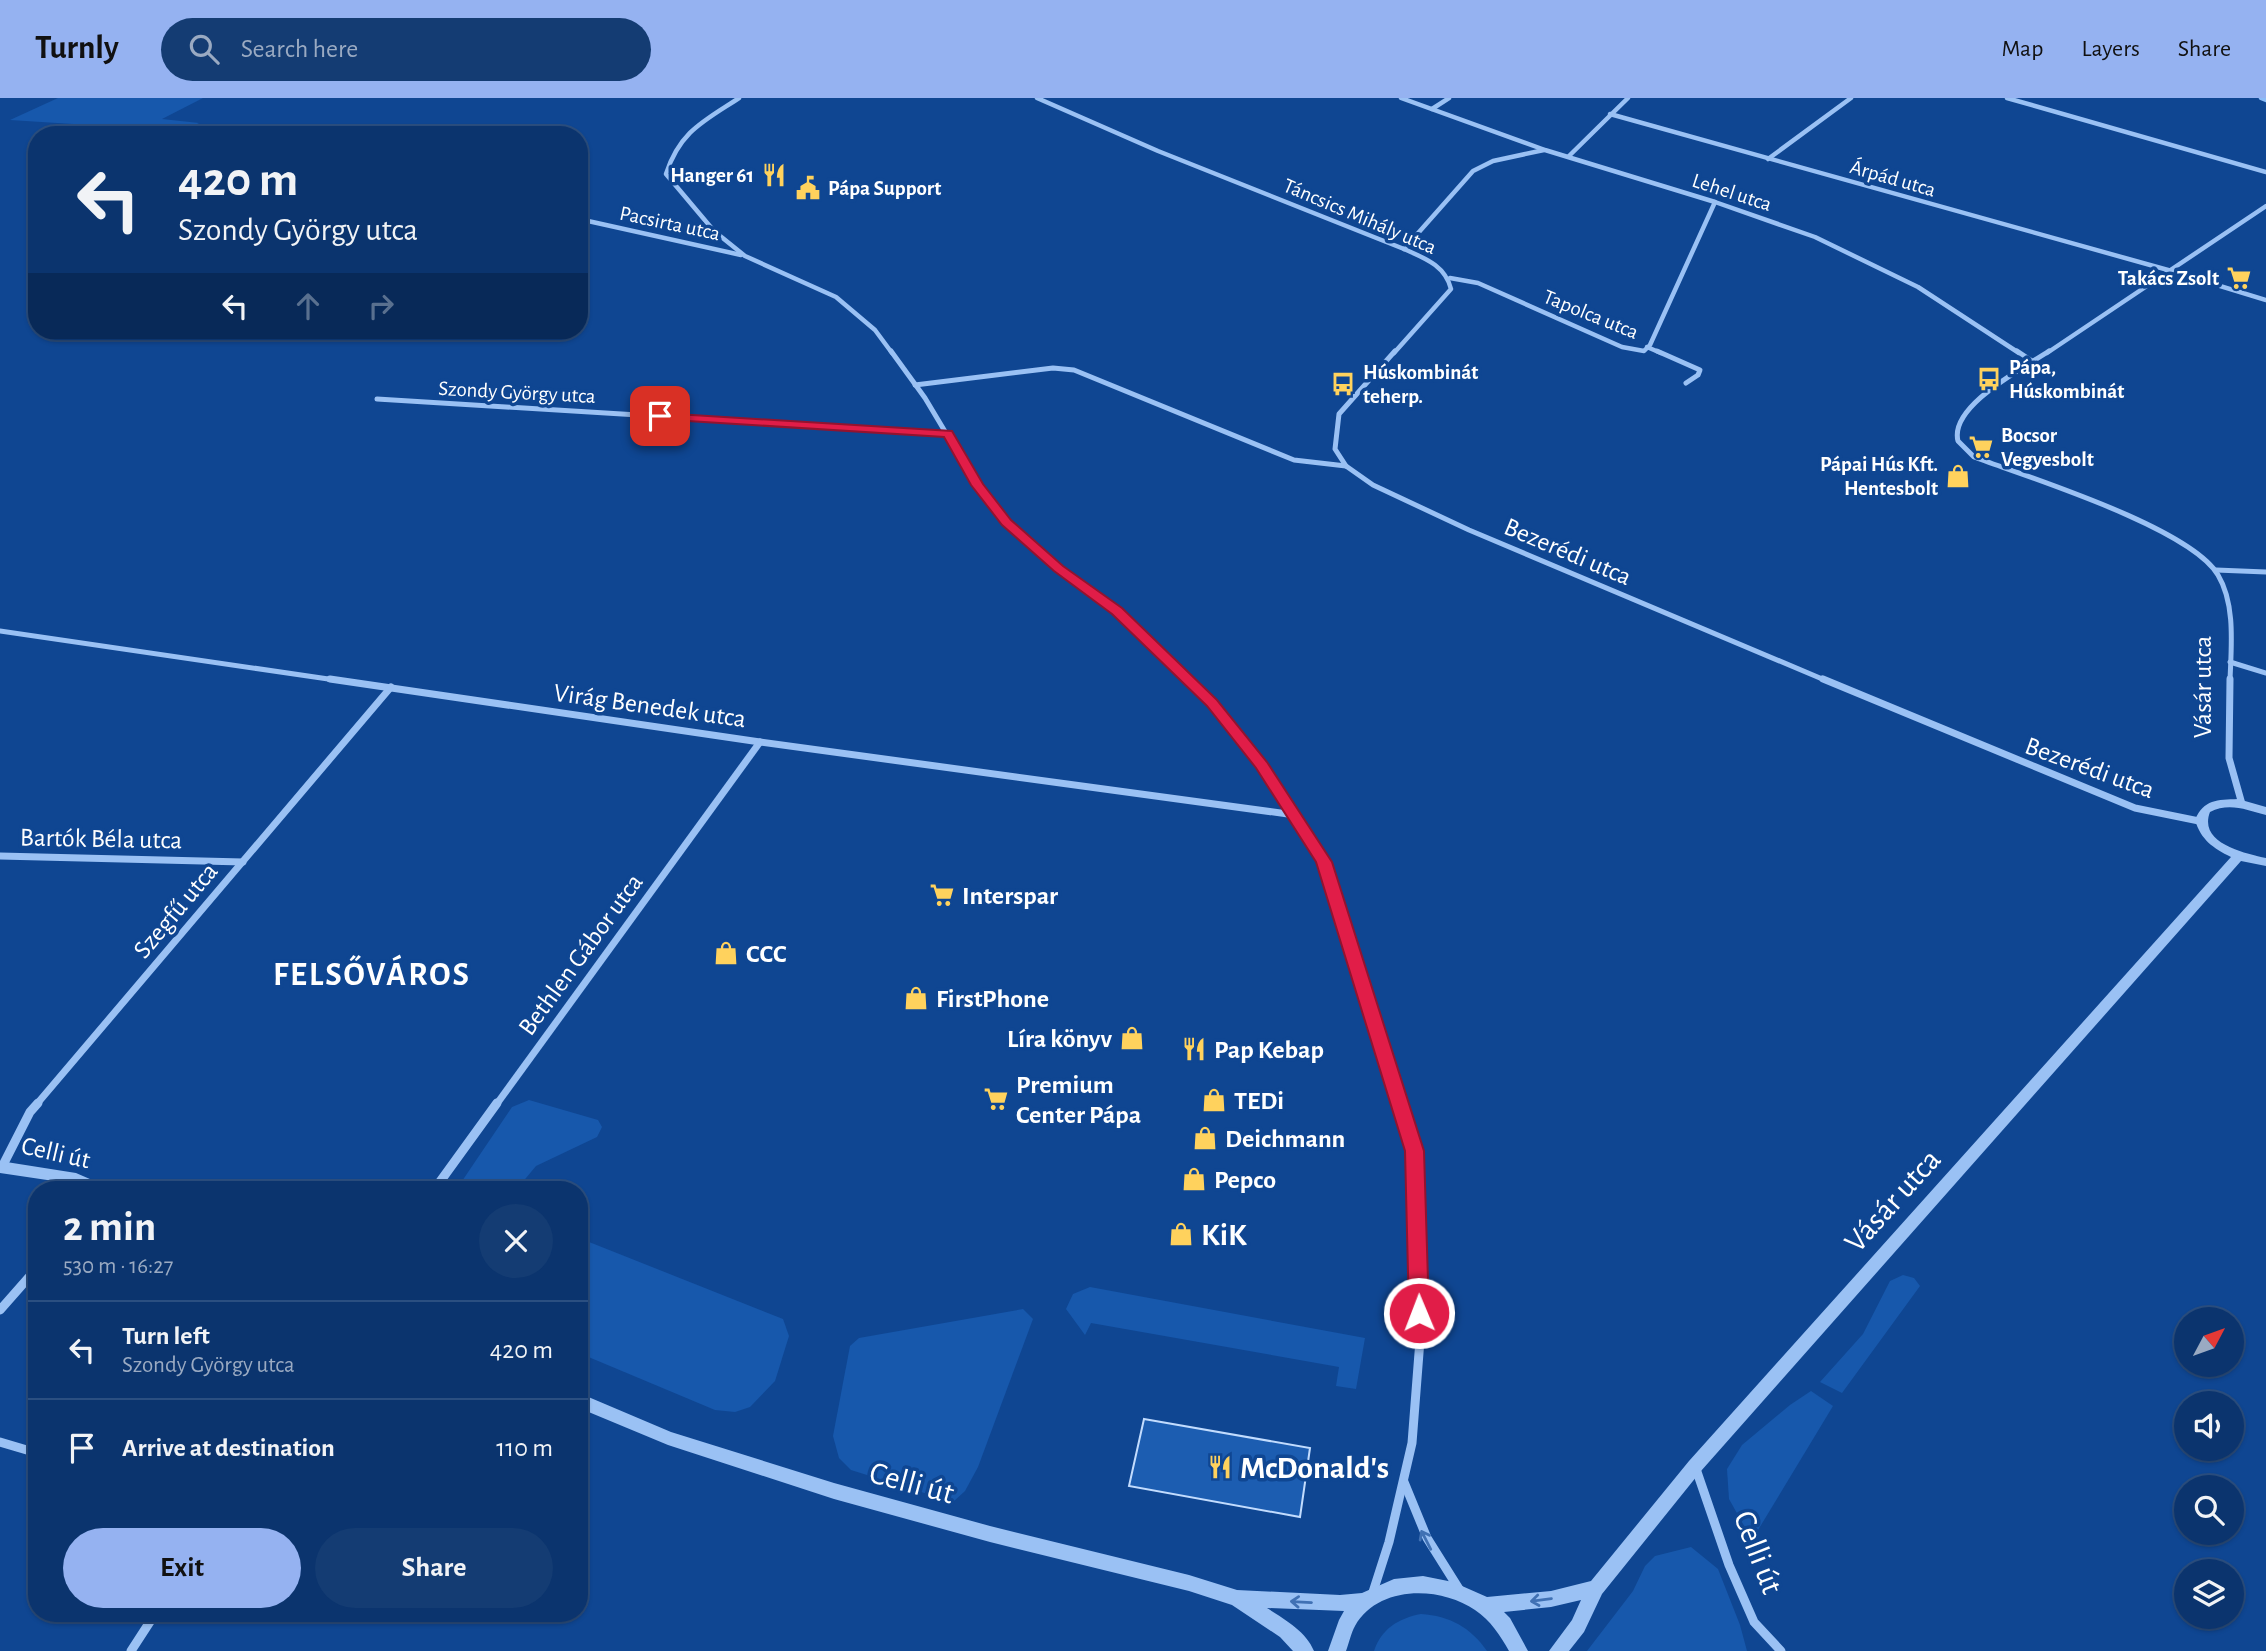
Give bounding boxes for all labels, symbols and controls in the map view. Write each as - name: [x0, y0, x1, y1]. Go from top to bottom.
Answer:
- search box: [161, 18, 651, 81]
- icon: search: [185, 30, 223, 68]
- text: Turnly: [35, 32, 119, 65]
- text: Search here: [241, 36, 358, 62]
- text: Map: [2001, 37, 2043, 61]
- text: Layers: [2081, 37, 2140, 61]
- text: Share: [2178, 37, 2231, 61]
- icon: left: [63, 154, 154, 245]
- street label: Árpád utca: [1848, 154, 1939, 201]
- text: 420 m: [178, 156, 298, 205]
- restaurant icon: Hanger 61: [760, 161, 788, 189]
- place label: Hanger 61: [670, 165, 754, 186]
- street label: Lehel utca: [1690, 170, 1774, 215]
- public building icon: Pápa Support: [794, 174, 822, 202]
- street label: Táncsics Mihály utca: [1280, 175, 1440, 258]
- place label: Pápa Support: [828, 178, 941, 199]
- street label: Pacsirta utca: [618, 203, 722, 244]
- text: Szondy György utca: [178, 214, 418, 246]
- supermarket icon: Takács Zsolt: [2225, 264, 2253, 292]
- place label: Takács Zsolt: [2118, 268, 2219, 289]
- street label: Tapolca utca: [1540, 286, 1642, 343]
- icon: left: [216, 287, 254, 325]
- icon: ahead: [289, 287, 327, 325]
- icon: right: [362, 287, 400, 325]
- place label: Pápa, Húskombinát: [2009, 357, 2124, 402]
- place label: Húskombinát teherp.: [1363, 362, 1478, 407]
- bus stop icon: Pápa, Húskombinát: [1975, 365, 2003, 393]
- bus stop icon: Húskombinát teherp.: [1329, 370, 1357, 398]
- street label: Szondy György utca: [438, 378, 596, 407]
- pin: [630, 386, 690, 446]
- icon: arrive: [641, 397, 679, 435]
- place label: Bocsor Vegyesbolt: [2001, 425, 2094, 470]
- supermarket icon: Bocsor Vegyesbolt: [1967, 433, 1995, 461]
- place label: Pápai Hús Kft. Hentesbolt: [1820, 454, 1938, 499]
- shop icon: Pápai Hús Kft. Hentesbolt: [1944, 462, 1972, 490]
- street label: Bezerédi utca: [1500, 514, 1635, 590]
- street label: Vásár utca: [2190, 636, 2216, 738]
- street label: Virág Benedek utca: [552, 680, 748, 732]
- street label: Bezerédi utca: [2022, 733, 2158, 803]
- street label: Bartók Béla utca: [20, 825, 182, 853]
- street label: Szegfű utca: [129, 858, 223, 963]
- street label: Bethlen Gábor utca: [514, 869, 648, 1040]
- supermarket icon: Interspar: [928, 881, 956, 909]
- place label: Interspar: [962, 883, 1058, 909]
- shop icon: CCC: [712, 939, 740, 967]
- place label: CCC: [746, 941, 787, 967]
- district label: FELSŐVÁROS: [273, 954, 471, 992]
- shop icon: FirstPhone: [902, 984, 930, 1012]
- place label: FirstPhone: [936, 986, 1049, 1012]
- shop icon: Líra könyv: [1118, 1024, 1146, 1052]
- place label: Líra könyv: [1007, 1026, 1112, 1052]
- restaurant icon: Pap Kebap: [1180, 1035, 1208, 1063]
- place label: Pap Kebap: [1214, 1037, 1324, 1063]
- place label: Premium Center Pápa: [1016, 1072, 1141, 1128]
- supermarket icon: Premium Center Pápa: [982, 1085, 1010, 1113]
- shop icon: TEDi: [1200, 1086, 1228, 1114]
- place label: TEDi: [1234, 1088, 1284, 1114]
- shop icon: Deichmann: [1191, 1124, 1219, 1152]
- place label: Deichmann: [1225, 1126, 1345, 1152]
- street label: Celli út: [19, 1132, 93, 1174]
- street label: Vásár utca: [1839, 1143, 1947, 1258]
- shop icon: Pepco: [1180, 1165, 1208, 1193]
- place label: Pepco: [1214, 1167, 1276, 1193]
- button: close: [479, 1204, 553, 1278]
- text: 2 min: [63, 1206, 156, 1248]
- place label: KiK: [1201, 1219, 1247, 1251]
- shop icon: KiK: [1167, 1220, 1195, 1248]
- text: 530 m · 16:27: [63, 1255, 173, 1278]
- position arrow: [1382, 1276, 1456, 1350]
- north arrow: [2174, 1307, 2244, 1377]
- map controls: [2174, 1307, 2244, 1629]
- text: Turn left: [122, 1323, 210, 1349]
- icon: left: [63, 1331, 101, 1369]
- text: 420 m: [490, 1337, 553, 1363]
- text: Szondy György utca: [122, 1354, 295, 1377]
- button: sound: [2174, 1391, 2244, 1461]
- icon: arrive: [63, 1429, 101, 1467]
- text: Arrive at destination: [122, 1435, 335, 1461]
- text: 110 m: [496, 1435, 553, 1461]
- place label: McDonald's: [1240, 1452, 1389, 1484]
- restaurant icon: McDonald's: [1206, 1453, 1234, 1481]
- street label: Celli út: [866, 1456, 957, 1510]
- button: search: [2174, 1475, 2244, 1545]
- street label: Celli út: [1728, 1506, 1788, 1598]
- button: Exit: [63, 1528, 301, 1608]
- button: Share: [315, 1528, 553, 1608]
- one-way arrow: [1419, 1530, 1433, 1550]
- button: layers: [2174, 1559, 2244, 1629]
- one-way arrow: [1530, 1594, 1553, 1607]
- one-way arrow: [1290, 1595, 1313, 1608]

